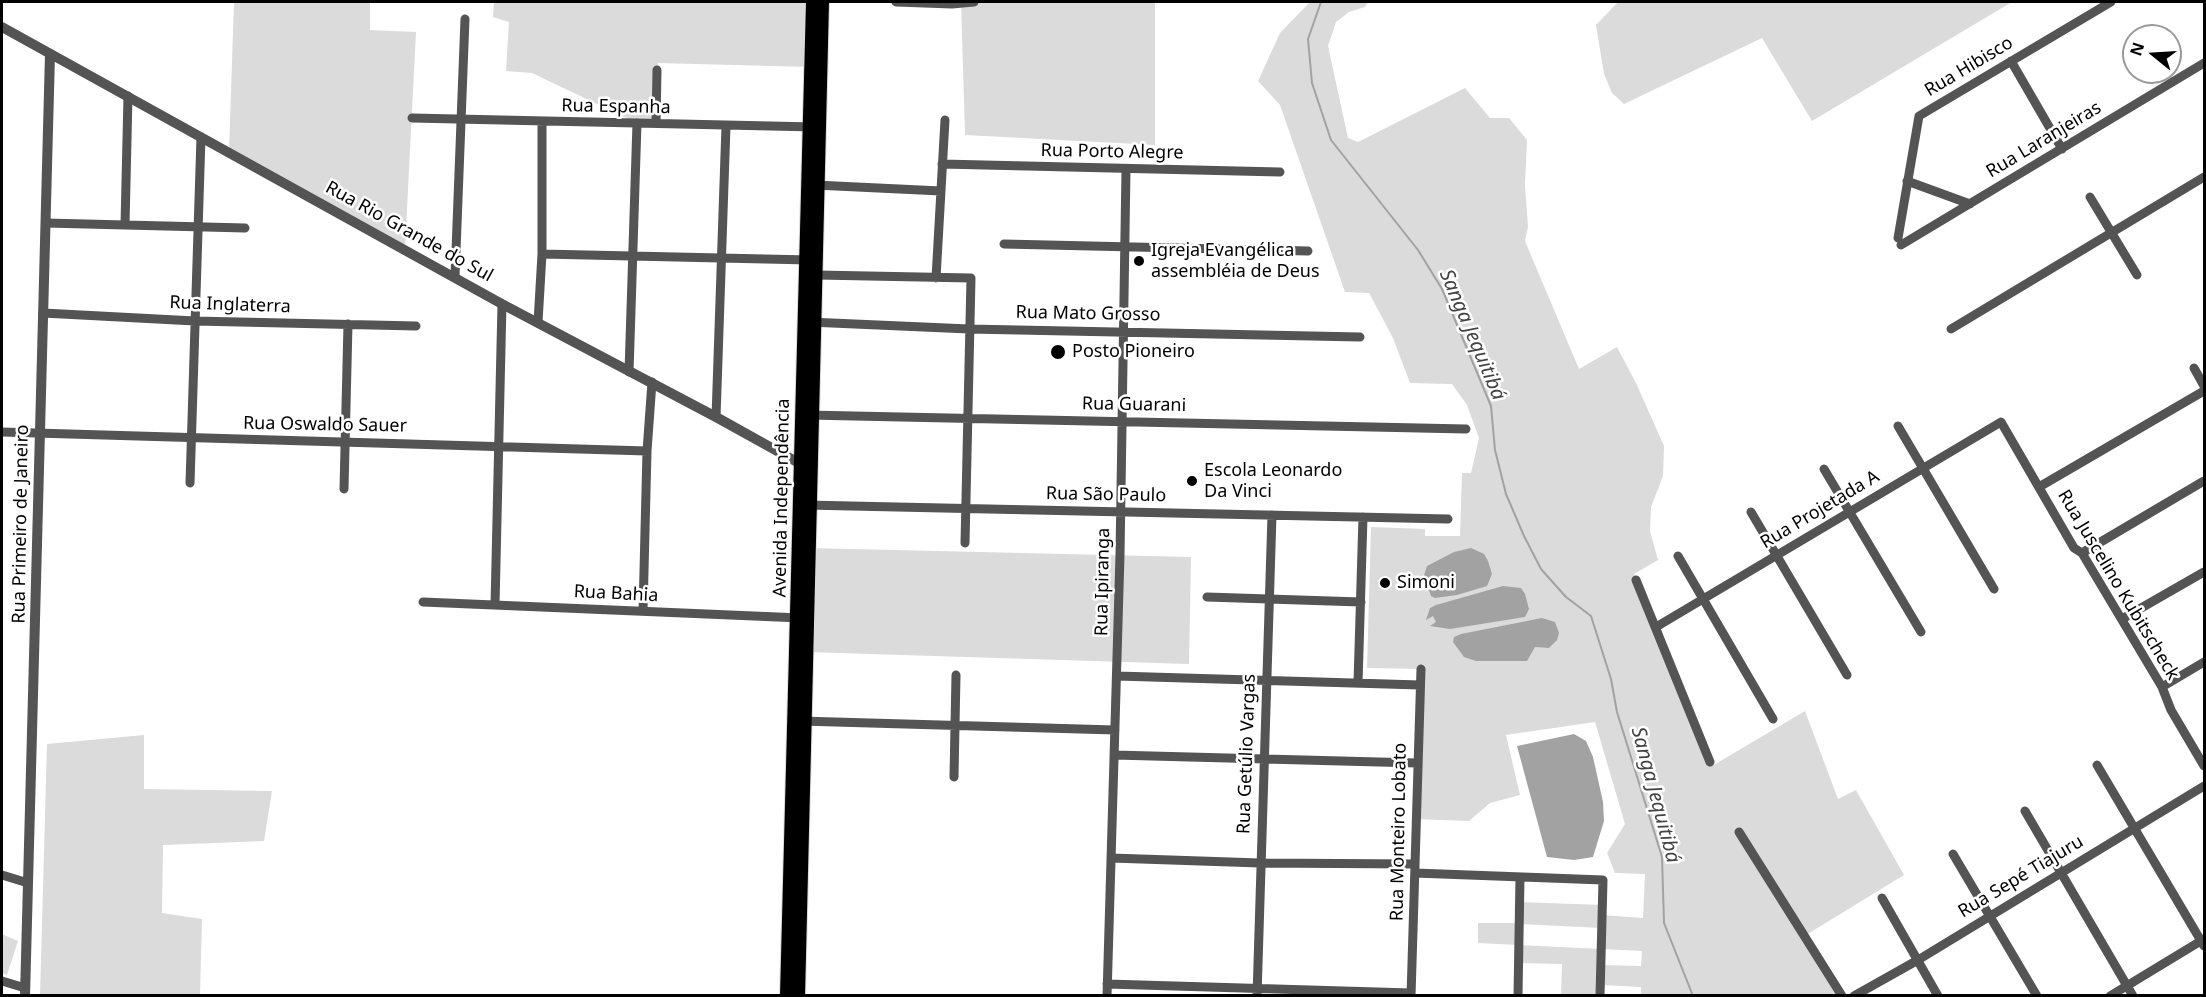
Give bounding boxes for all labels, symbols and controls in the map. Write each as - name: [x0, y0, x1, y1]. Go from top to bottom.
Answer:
- north arrow: [2122, 24, 2182, 84]
- street label: Rua Hibisco: [1921, 32, 2017, 102]
- text: N: [2124, 39, 2149, 59]
- street label: Rua Espanha: [561, 95, 671, 119]
- street label: Rua Laranjeiras: [1983, 97, 2105, 183]
- street label: Rua Porto Alegre: [1040, 140, 1184, 164]
- street label: Rua Rio Grande do Sul: [322, 177, 496, 287]
- place label: Igreja Evangélica assembléia de Deus: [1151, 240, 1320, 282]
- marker: Igreja Evangélica assembléia de Deus: [1132, 254, 1146, 268]
- water label: Sanga Jequitibá: [1434, 266, 1510, 404]
- street label: Rua Inglaterra: [169, 292, 291, 318]
- street label: Rua Mato Grosso: [1015, 302, 1161, 326]
- place label: Posto Pioneiro: [1072, 341, 1195, 363]
- marker: Posto Pioneiro: [1049, 343, 1067, 361]
- street label: Rua Guarani: [1082, 393, 1186, 417]
- street label: Avenida Independência: [769, 398, 795, 598]
- street label: Rua Oswaldo Sauer: [243, 413, 407, 437]
- street label: Rua Primeiro de Janeiro: [8, 424, 34, 624]
- place label: Escola Leonardo Da Vinci: [1204, 460, 1342, 502]
- street label: Rua Projetada A: [1757, 466, 1883, 554]
- marker: Escola Leonardo Da Vinci: [1185, 474, 1199, 488]
- street label: Rua São Paulo: [1046, 483, 1166, 507]
- street label: Rua Juscelino Kubitscheck: [2053, 486, 2183, 684]
- street label: Rua Ipiranga: [1091, 528, 1115, 636]
- place label: Simoni: [1397, 572, 1455, 594]
- marker: Simoni: [1378, 576, 1392, 590]
- street label: Rua Bahia: [573, 581, 659, 607]
- street label: Rua Getúlio Vargas: [1233, 673, 1261, 835]
- water label: Sanga Jequitibá: [1625, 724, 1685, 866]
- street label: Rua Monteiro Lobato: [1387, 743, 1411, 921]
- street label: Rua Sepé Tiajuru: [1955, 831, 2087, 923]

